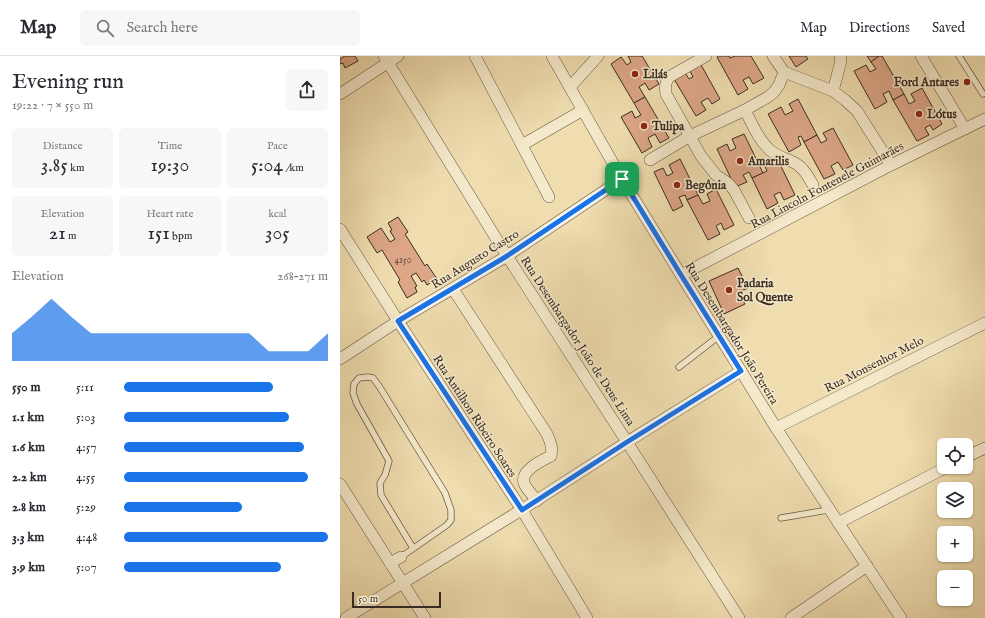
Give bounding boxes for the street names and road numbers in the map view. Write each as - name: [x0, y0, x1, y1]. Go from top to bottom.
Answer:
- street label: Rua Lincoln Fontenele Guimarães: [748, 139, 906, 232]
- street label: Rua Augusto Castro: [429, 226, 522, 292]
- street label: Rua Desembargador João de Deus Lima: [516, 254, 639, 430]
- street label: Rua Desembargador João Pereira: [681, 259, 782, 408]
- street label: Rua Monsenhor Melo: [822, 333, 927, 396]
- street label: Rua Antilhon Ribeiro Soares: [429, 352, 520, 480]

